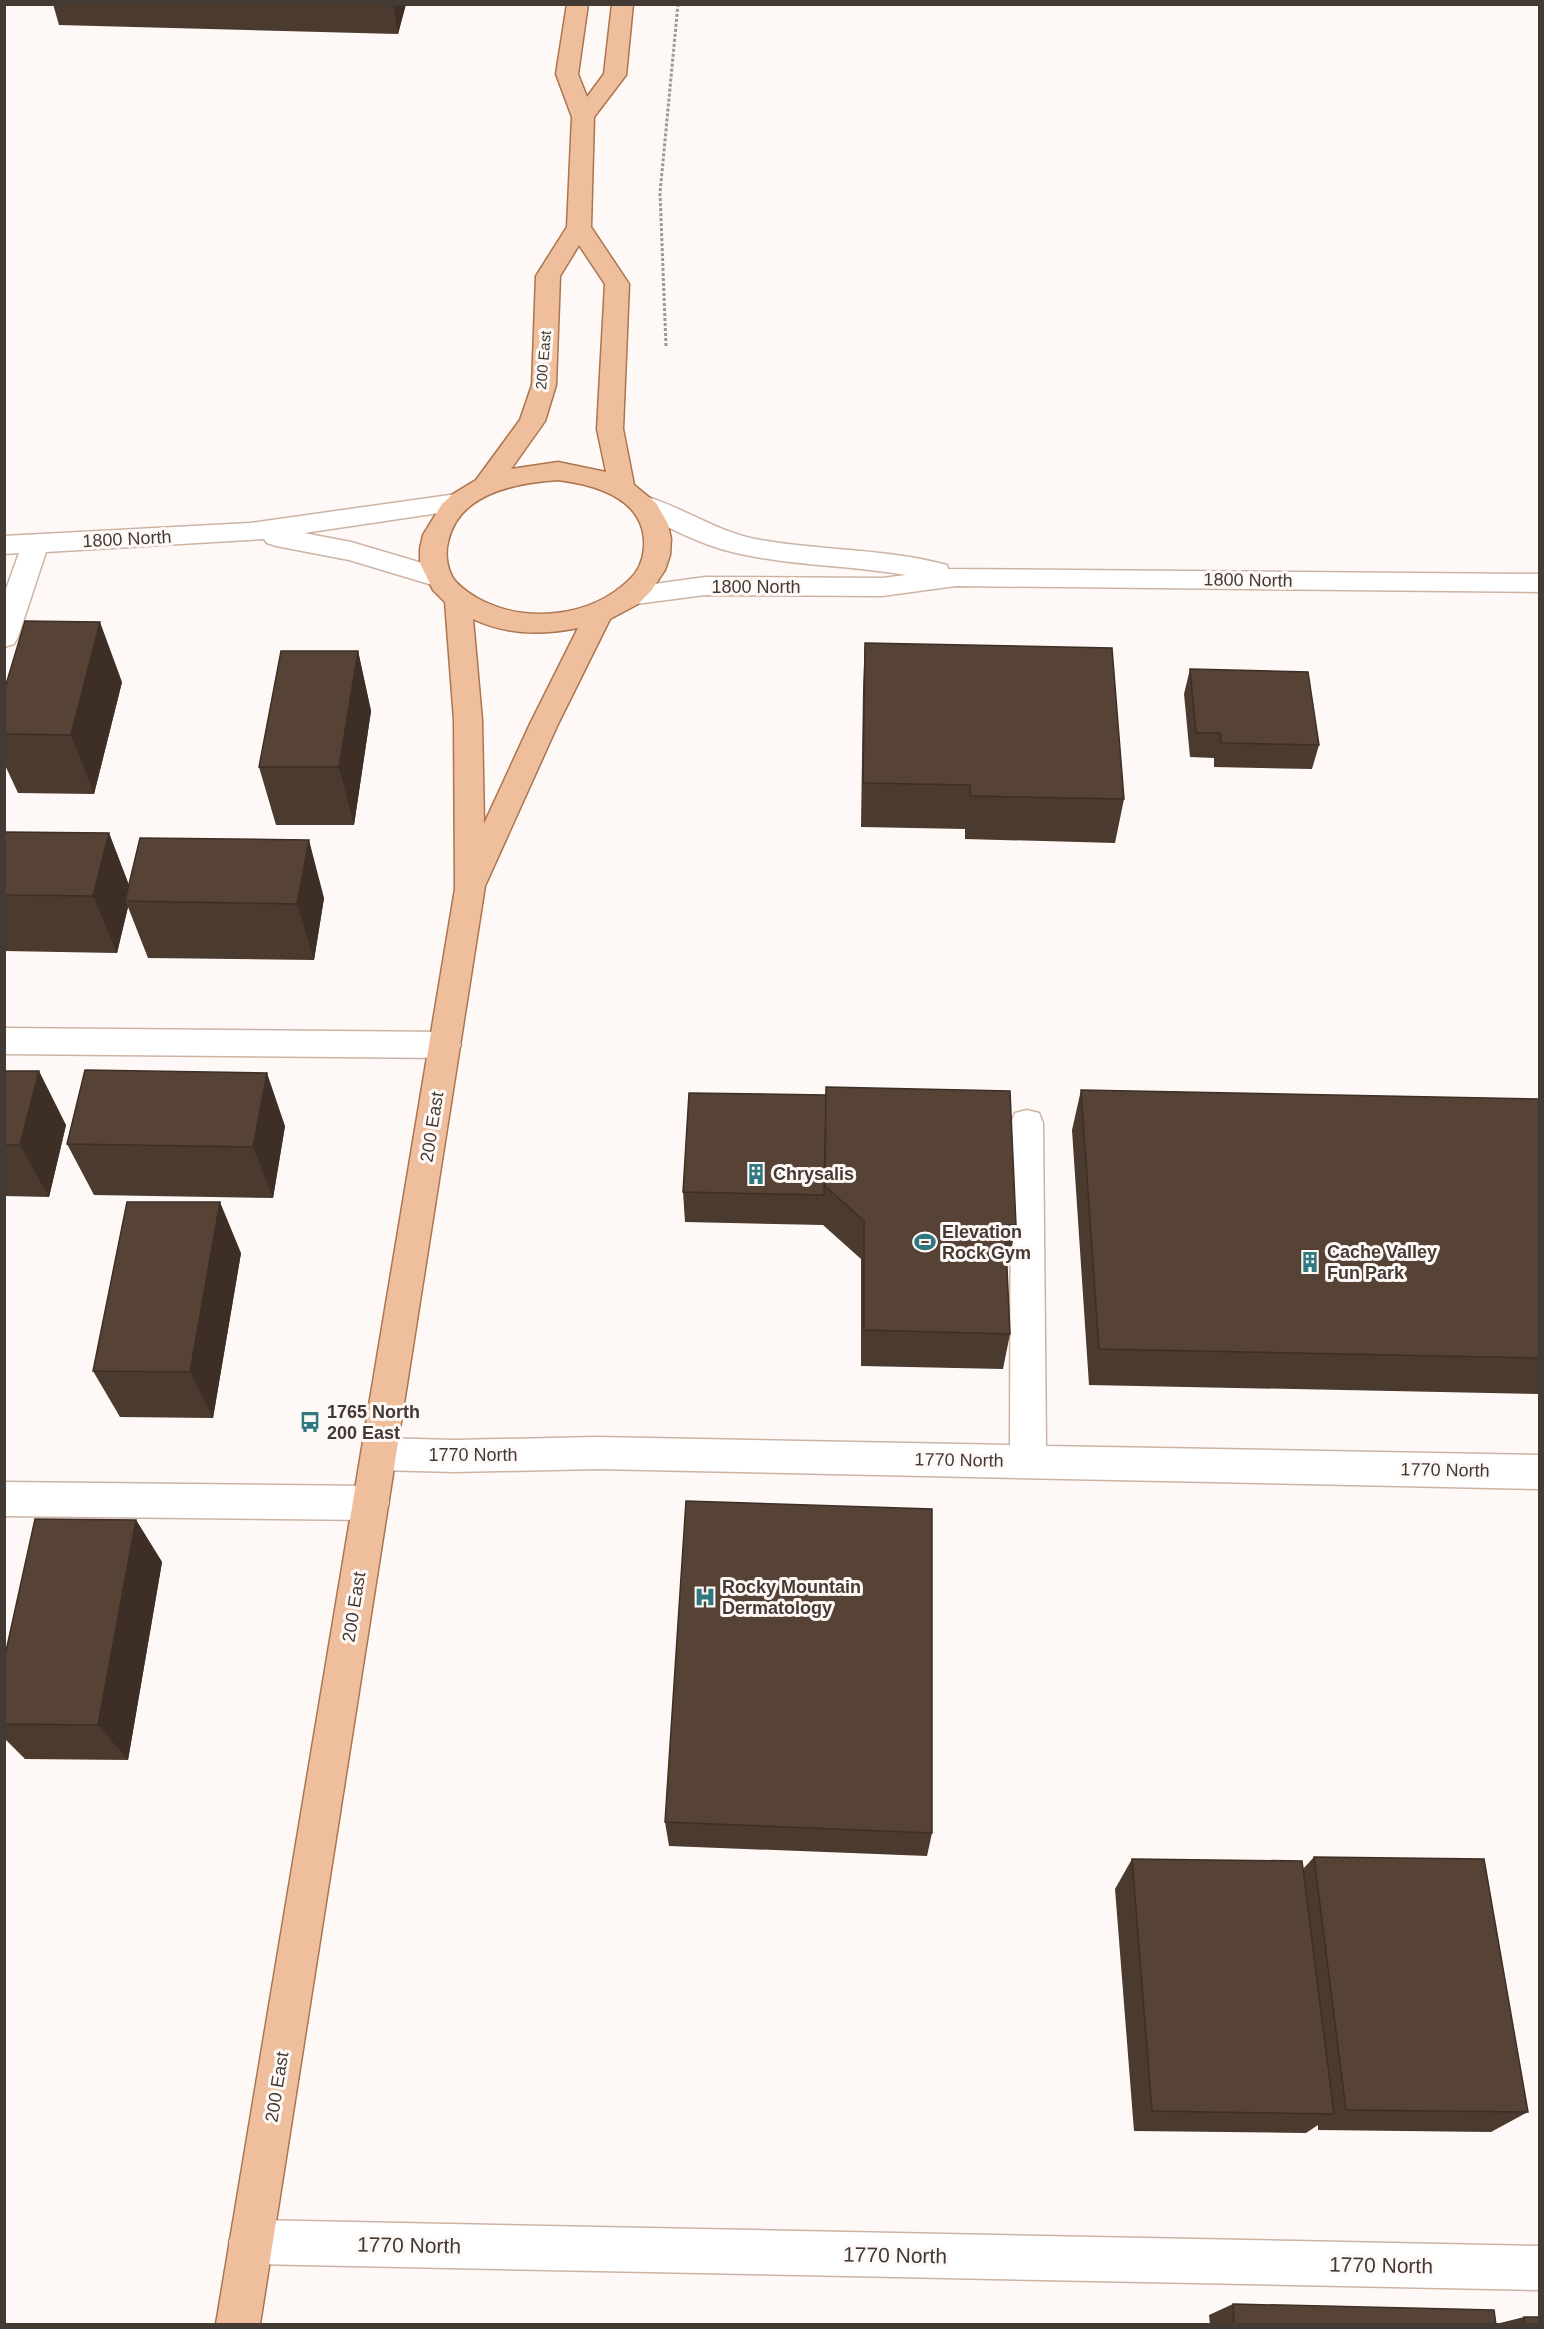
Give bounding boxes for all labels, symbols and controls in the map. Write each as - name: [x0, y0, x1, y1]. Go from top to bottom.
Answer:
- street label: 200 East: [532, 329, 554, 390]
- street label: 1800 North: [82, 527, 172, 551]
- street label: 1800 North: [1203, 569, 1293, 591]
- street label: 1800 North: [711, 577, 801, 597]
- street label: 200 East: [417, 1090, 447, 1164]
- building icon: Chrysalis: [744, 1162, 768, 1186]
- place label: Chrysalis: [773, 1164, 854, 1184]
- place label: Elevation Rock Gym: [942, 1222, 1031, 1263]
- sports icon: Elevation Rock Gym: [913, 1230, 937, 1254]
- place label: Cache Valley Fun Park: [1327, 1242, 1437, 1283]
- building icon: Cache Valley Fun Park: [1298, 1250, 1322, 1274]
- place label: 1765 North 200 East: [327, 1402, 420, 1443]
- bus stop icon: 1765 North 200 East: [298, 1410, 322, 1434]
- street label: 1770 North: [428, 1445, 518, 1465]
- street label: 1770 North: [914, 1449, 1004, 1471]
- street label: 1770 North: [1400, 1459, 1490, 1481]
- street label: 200 East: [339, 1570, 369, 1644]
- place label: Rocky Mountain Dermatology: [722, 1577, 861, 1618]
- hospital icon: Rocky Mountain Dermatology: [693, 1585, 717, 1609]
- street label: 200 East: [262, 2050, 292, 2124]
- street label: 1770 North: [357, 2233, 461, 2257]
- street label: 1770 North: [843, 2243, 947, 2267]
- street label: 1770 North: [1329, 2253, 1433, 2277]

